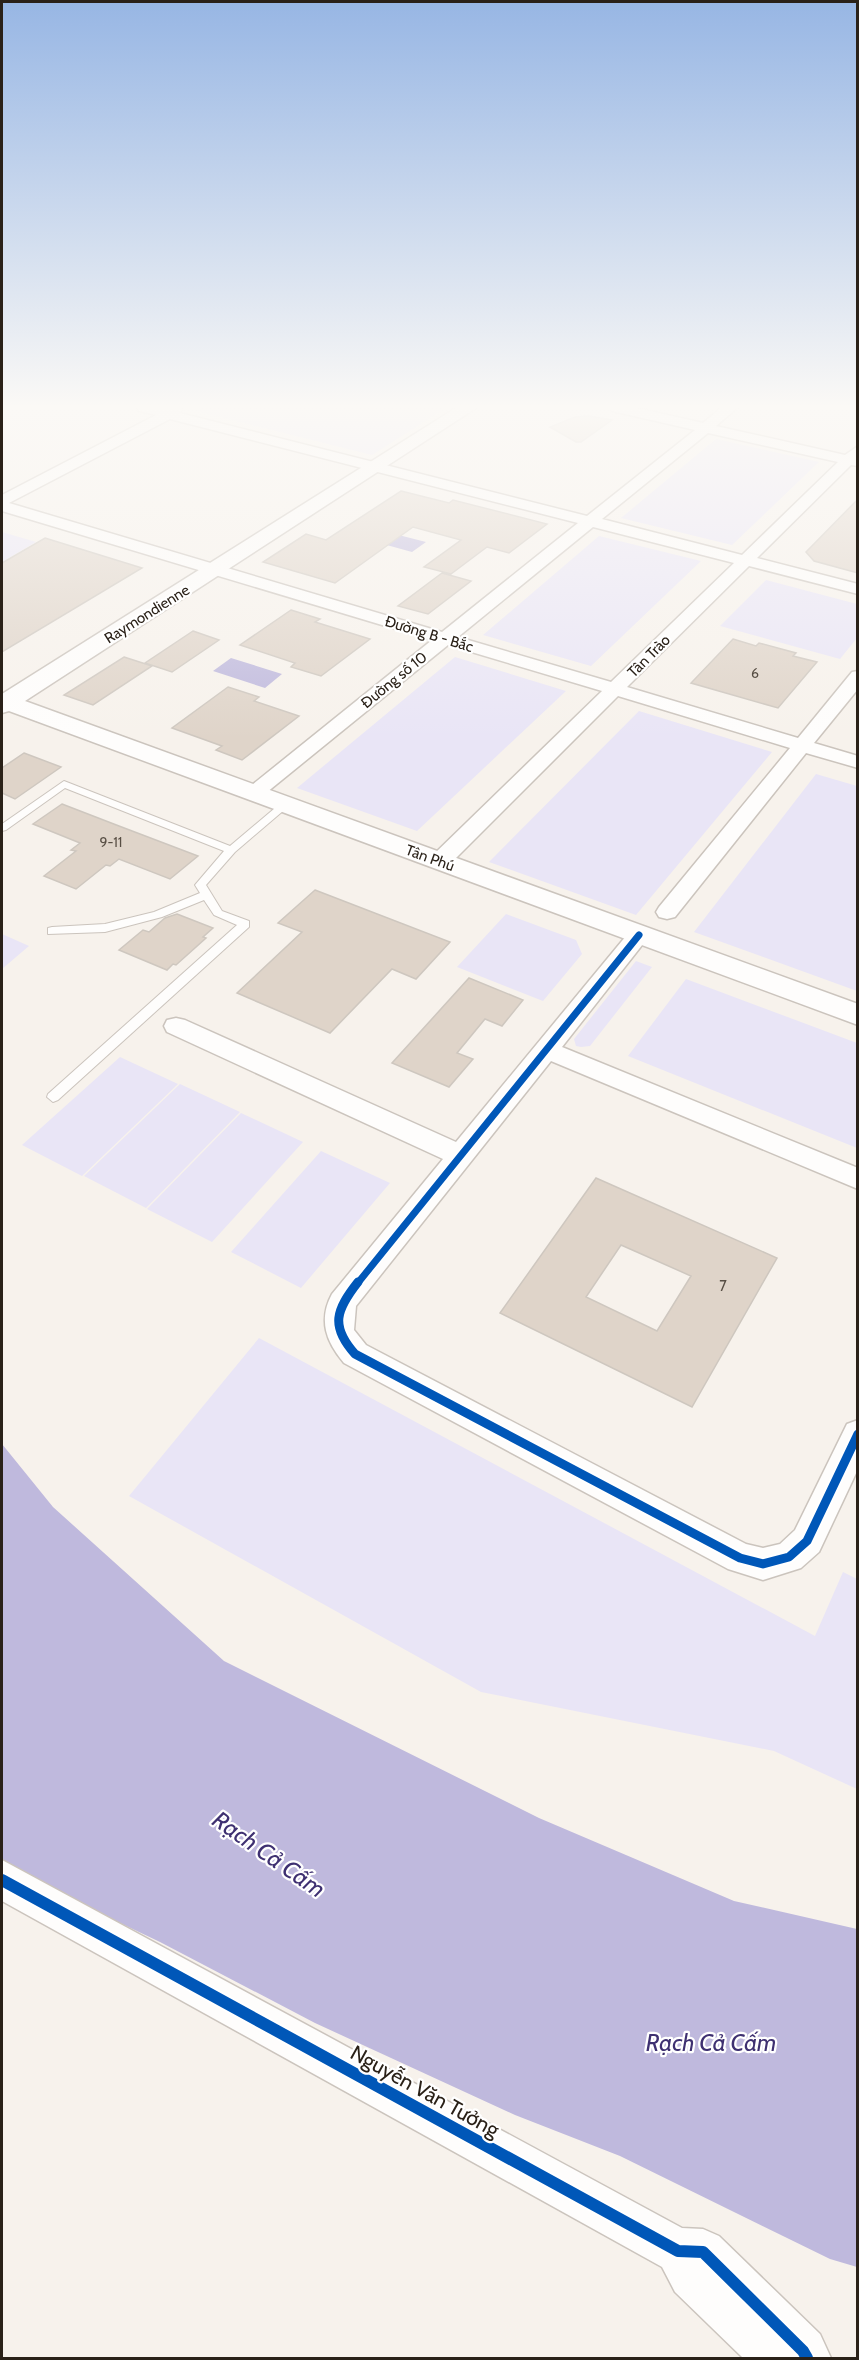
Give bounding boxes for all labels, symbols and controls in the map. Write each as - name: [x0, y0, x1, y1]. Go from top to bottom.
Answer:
- street label: Raymondienne: [101, 581, 193, 647]
- street label: Đường B - Bắc: [383, 611, 476, 656]
- street label: Tân Trào: [624, 631, 674, 681]
- street label: Đường số 10: [357, 648, 431, 712]
- house number: 6: [751, 664, 759, 682]
- house number: 9-11: [100, 833, 122, 851]
- street label: Tân Phú: [403, 841, 457, 875]
- house number: 7: [719, 1277, 727, 1295]
- water label: Rạch Cả Cấm: [207, 1805, 331, 1903]
- water label: Rạch Cả Cấm: [646, 2028, 776, 2057]
- street label: Nguyễn Văn Tưởng: [346, 2040, 504, 2142]

